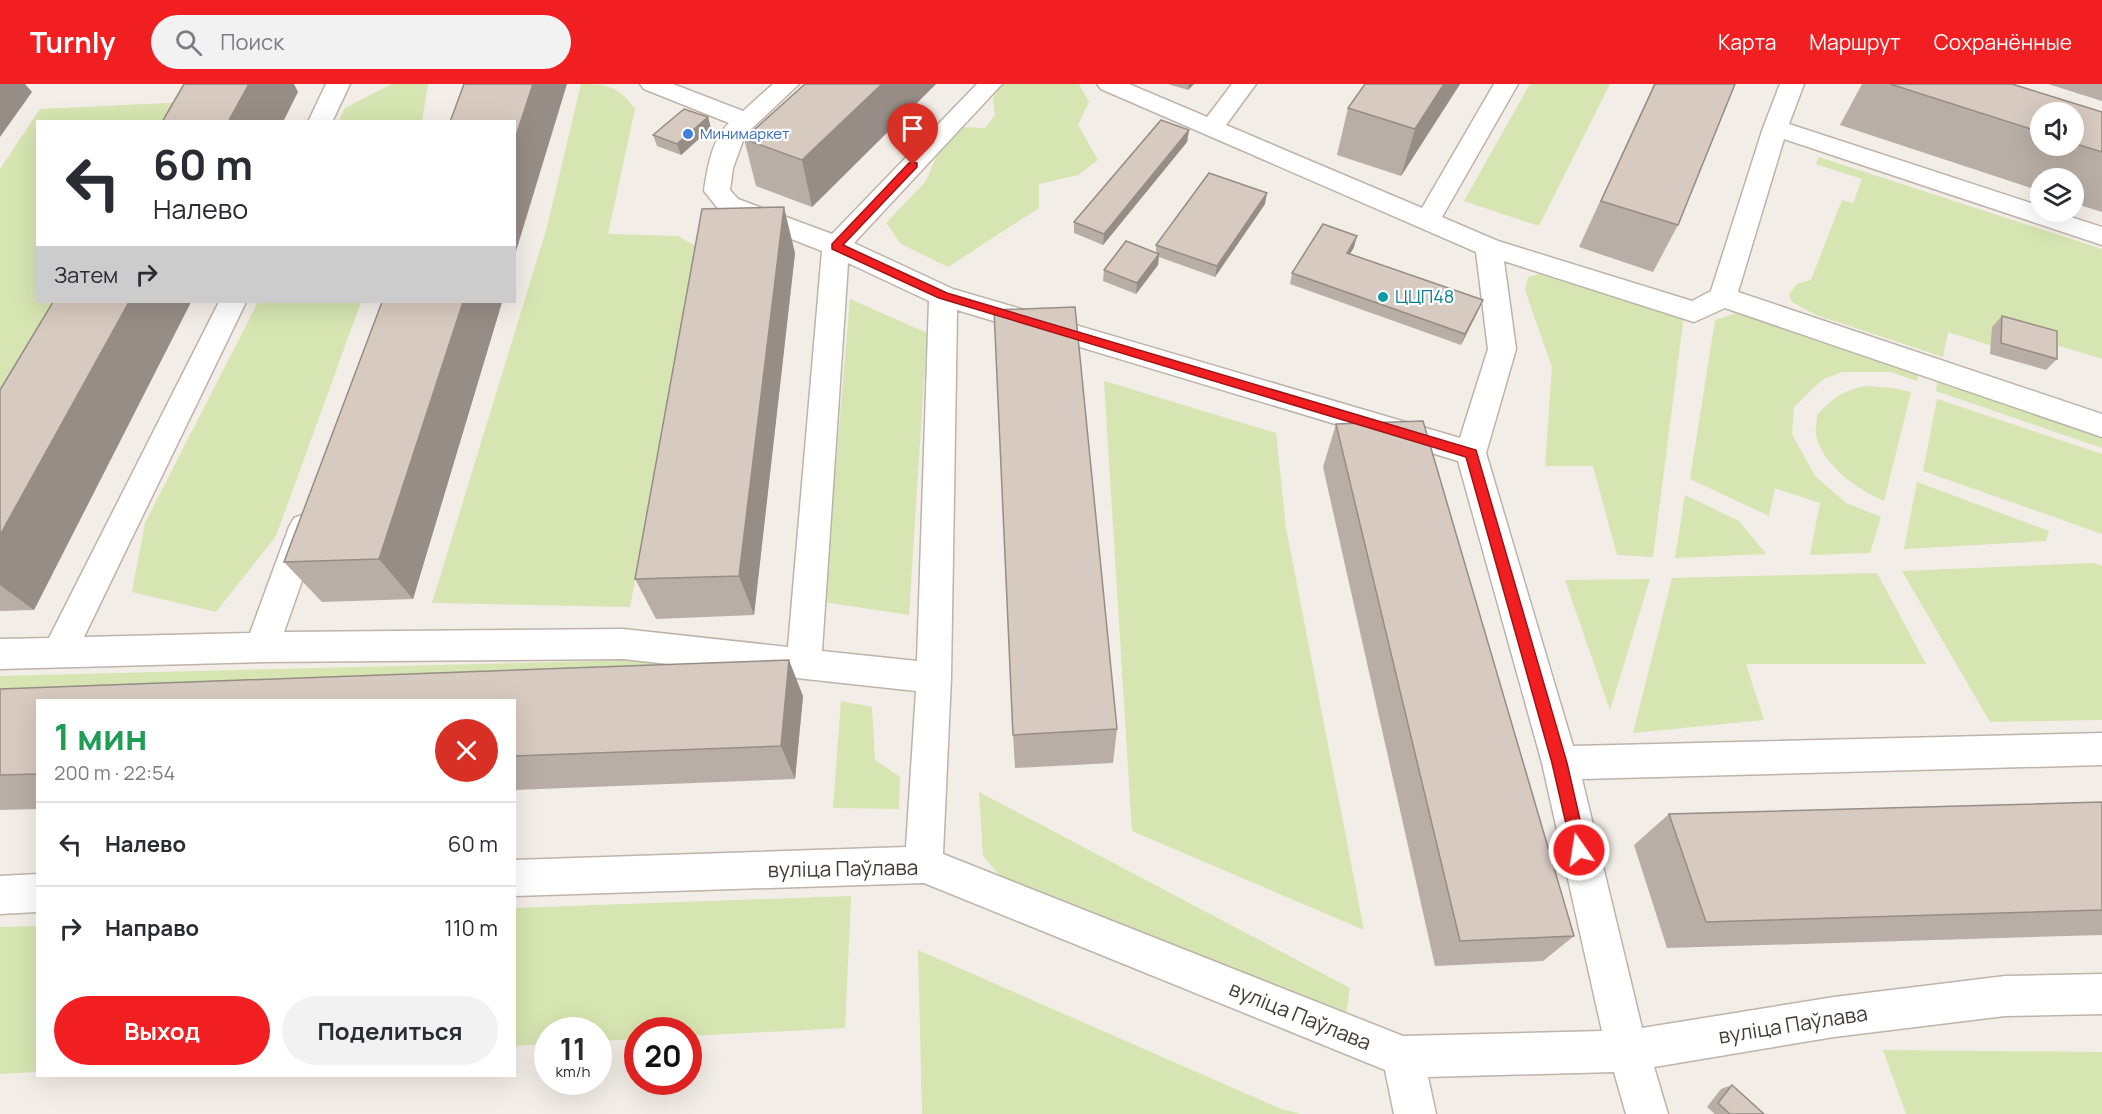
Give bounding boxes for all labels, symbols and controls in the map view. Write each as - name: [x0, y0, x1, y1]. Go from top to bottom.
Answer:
- search box: [151, 15, 571, 69]
- text: Turnly: [30, 23, 115, 61]
- icon: search: [172, 26, 205, 59]
- text: Поиск: [220, 27, 284, 57]
- text: Карта: [1718, 28, 1776, 56]
- text: Маршрут: [1809, 28, 1901, 56]
- text: Сохранённые: [1934, 28, 2072, 56]
- map controls: [2030, 102, 2084, 222]
- button: sound: [2030, 102, 2084, 156]
- pin: [887, 103, 938, 165]
- icon: arrive: [896, 112, 929, 145]
- place label: Минимаркет: [700, 123, 790, 144]
- marker: Минимаркет: [681, 127, 695, 141]
- text: 60 m: [153, 135, 253, 193]
- icon: left: [54, 144, 132, 222]
- button: layers: [2030, 168, 2084, 222]
- text: Налево: [153, 190, 248, 227]
- icon: right: [130, 258, 163, 291]
- text: Затем: [54, 260, 118, 290]
- place label: ЦЦП48: [1395, 284, 1454, 308]
- marker: ЦЦП48: [1376, 290, 1390, 304]
- text: 1 мин: [54, 712, 147, 761]
- button: close: [435, 719, 498, 782]
- text: 200 m · 22:54: [54, 759, 175, 786]
- position arrow: [1547, 818, 1611, 882]
- icon: left: [54, 828, 87, 861]
- text: Налево: [105, 829, 186, 859]
- text: 60 m: [448, 829, 498, 859]
- street label: вуліца Паўлава: [767, 853, 919, 883]
- icon: right: [54, 912, 87, 945]
- text: Направо: [105, 913, 199, 943]
- text: 110 m: [444, 913, 498, 943]
- street label: вуліца Паўлава: [1225, 974, 1375, 1056]
- button: Выход: [54, 996, 270, 1065]
- button: Поделиться: [282, 996, 498, 1065]
- street label: вуліца Паўлава: [1716, 998, 1869, 1050]
- speed limit sign: 20: [624, 1017, 702, 1095]
- text: 11: [560, 1028, 586, 1069]
- text: km/h: [556, 1061, 590, 1082]

